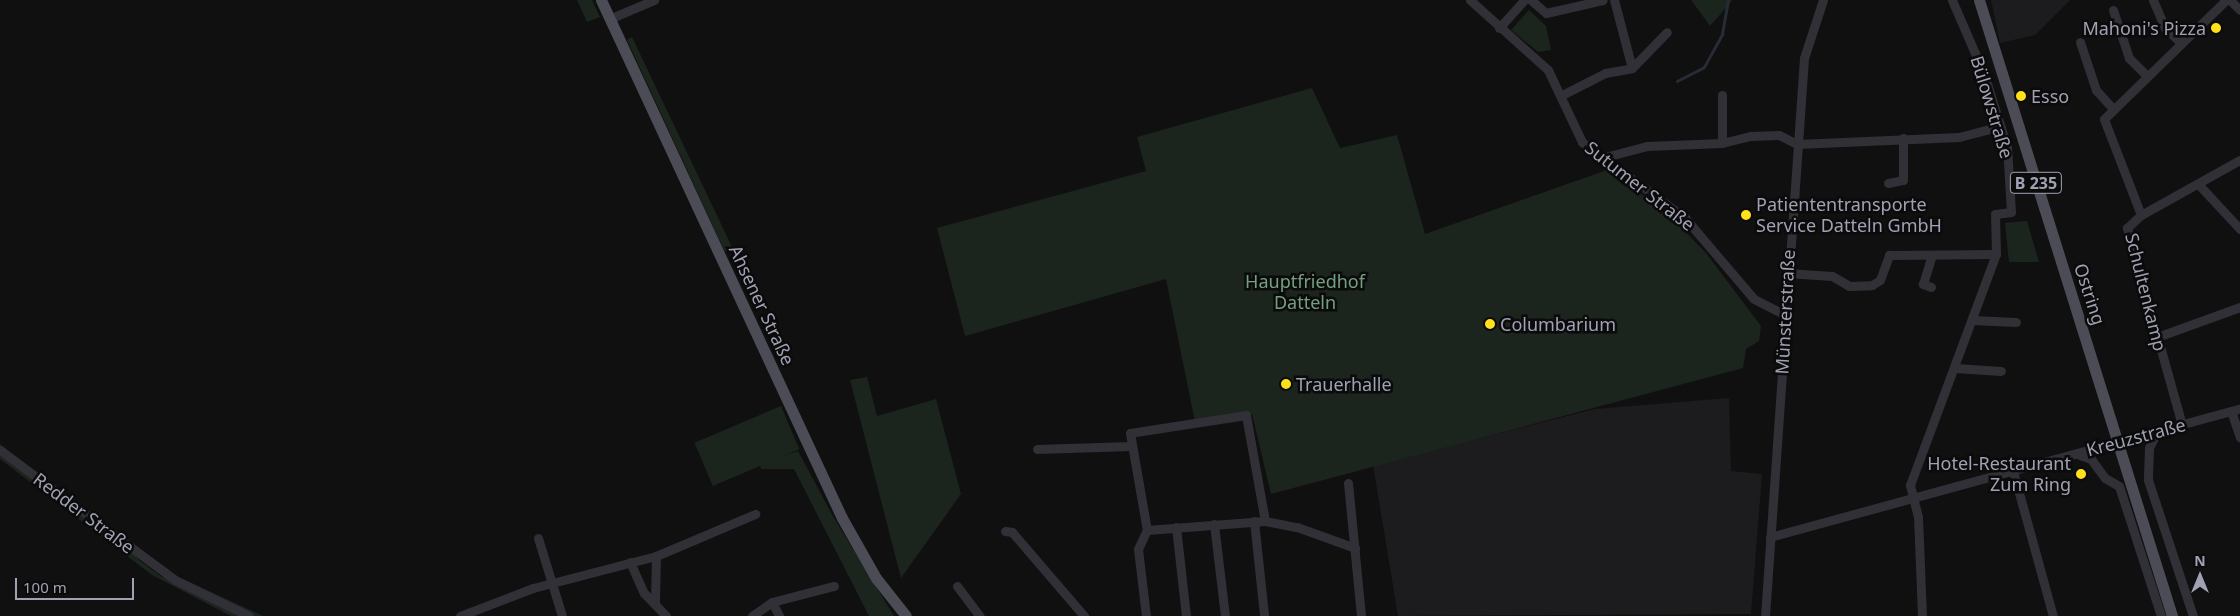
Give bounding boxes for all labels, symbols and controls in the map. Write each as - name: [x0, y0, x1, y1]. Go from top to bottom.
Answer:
- place label: Mahoni's Pizza: [2082, 17, 2206, 39]
- marker: Mahoni's Pizza: [2210, 22, 2222, 34]
- street label: Bülowstraße: [1966, 53, 2018, 161]
- place label: Esso: [2031, 85, 2069, 107]
- marker: Esso: [2015, 90, 2027, 102]
- street label: Sutumer Straße: [1581, 137, 1699, 235]
- road number: B 235: [2010, 170, 2062, 197]
- place label: Patiententransporte Service Datteln GmbH: [1756, 194, 1942, 236]
- marker: Patiententransporte Service Datteln GmbH: [1740, 209, 1752, 221]
- street label: Schultenkamp: [2121, 231, 2171, 353]
- street label: Ahsener Straße: [725, 242, 799, 368]
- street label: Münsterstraße: [1771, 249, 1799, 375]
- street label: Ostring: [2070, 260, 2110, 328]
- park label: Hauptfriedhof Datteln: [1245, 271, 1365, 314]
- place label: Columbarium: [1500, 313, 1616, 335]
- marker: Columbarium: [1484, 318, 1496, 330]
- place label: Trauerhalle: [1296, 373, 1392, 395]
- marker: Trauerhalle: [1280, 378, 1292, 390]
- street label: Kreuzstraße: [2084, 413, 2188, 461]
- place label: Hotel-Restaurant Zum Ring: [1927, 453, 2071, 496]
- street label: Redder Straße: [29, 468, 139, 558]
- marker: Hotel-Restaurant Zum Ring: [2075, 468, 2087, 480]
- north arrow: [2175, 551, 2225, 601]
- text: N: [2194, 551, 2206, 570]
- scale bar: [18, 568, 136, 600]
- text: 100 m: [23, 577, 67, 597]

